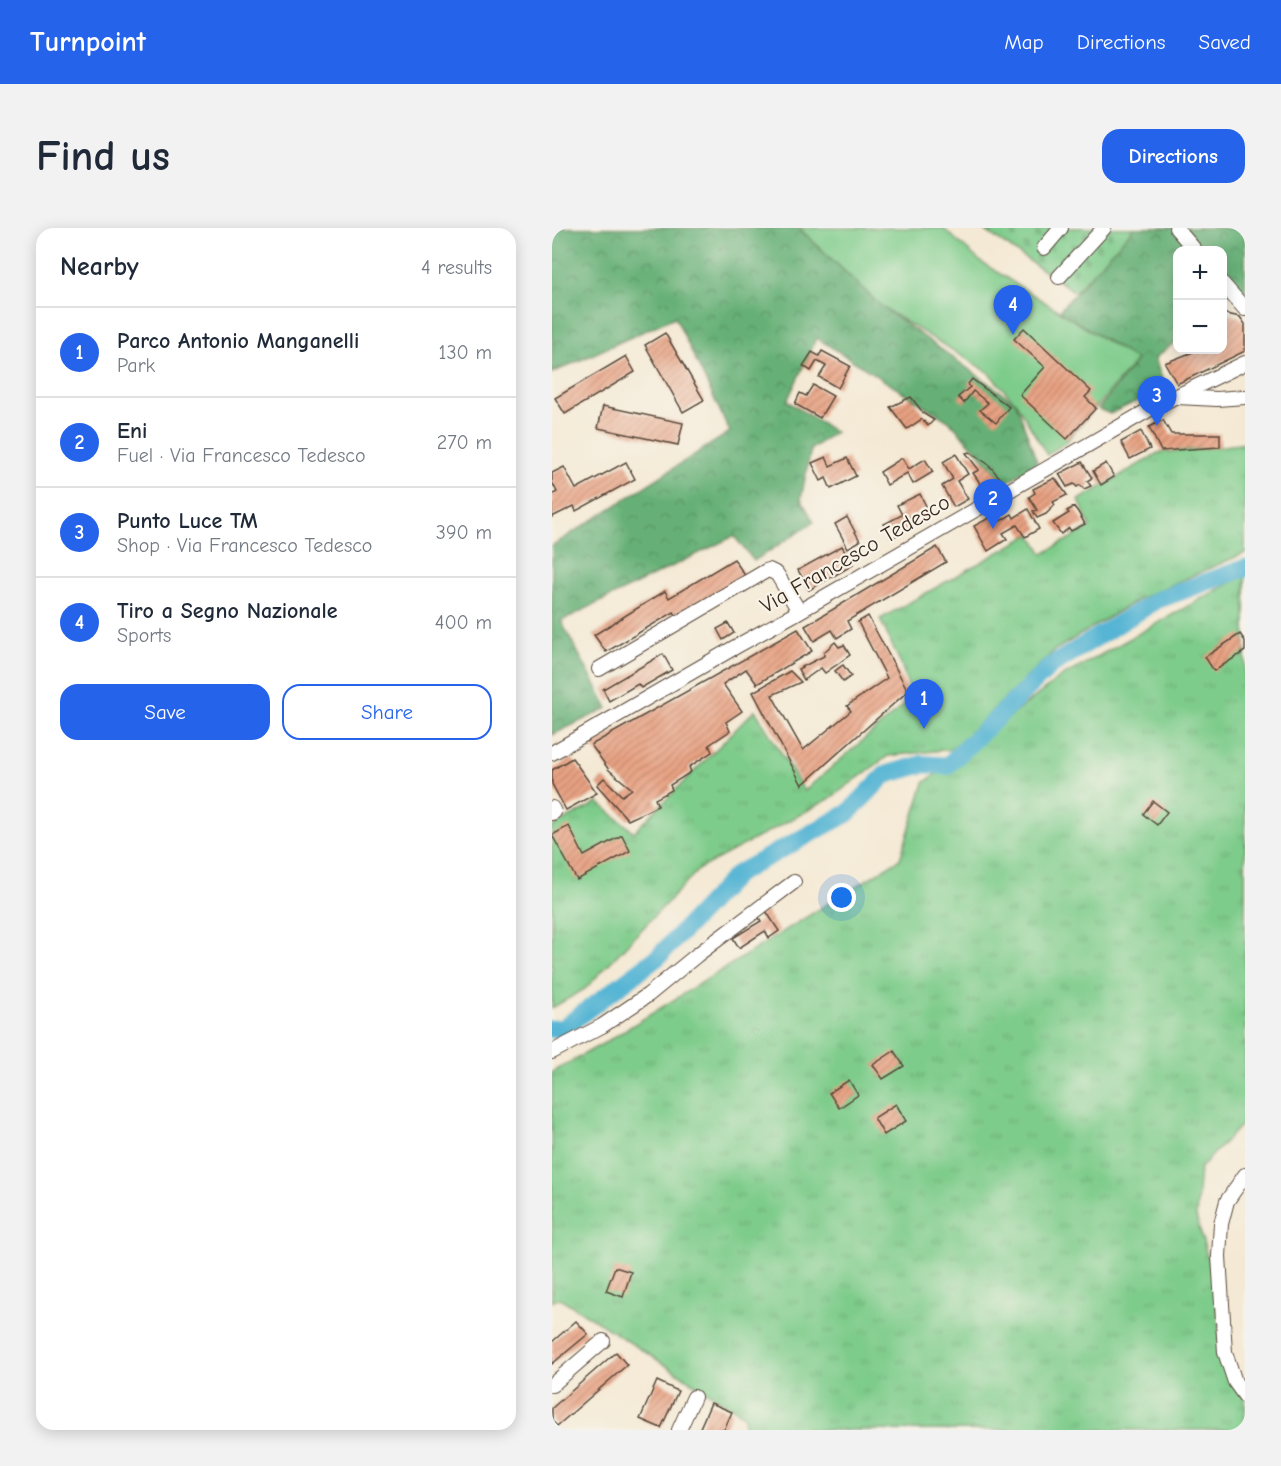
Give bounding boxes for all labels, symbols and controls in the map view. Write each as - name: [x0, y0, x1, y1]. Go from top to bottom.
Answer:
- text: Turnpoint: [30, 26, 146, 58]
- text: Map: [1004, 30, 1044, 54]
- text: Directions: [1077, 30, 1166, 54]
- text: Saved: [1199, 30, 1251, 54]
- button: Directions: [1102, 129, 1245, 183]
- text: Find us: [36, 132, 170, 181]
- map controls: [1173, 246, 1227, 354]
- button: +: [1173, 246, 1227, 300]
- text: Nearby: [60, 252, 139, 282]
- text: 4 results: [421, 256, 492, 279]
- pin: 4: [994, 285, 1032, 335]
- button: −: [1173, 300, 1227, 354]
- text: Parco Antonio Manganelli: [117, 328, 359, 354]
- text: 1: [76, 341, 83, 364]
- text: 130 m: [439, 341, 492, 364]
- text: Park: [117, 354, 155, 377]
- pin: 3: [1138, 376, 1176, 426]
- text: Eni: [117, 418, 147, 444]
- text: 2: [75, 431, 84, 454]
- text: 270 m: [437, 431, 492, 454]
- text: Fuel · Via Francesco Tedesco: [117, 444, 366, 467]
- pin: 2: [974, 480, 1012, 529]
- street label: Via Francesco Tedesco: [755, 489, 955, 619]
- text: Punto Luce TM: [117, 508, 258, 534]
- text: 3: [75, 521, 84, 544]
- text: 390 m: [436, 521, 492, 544]
- text: Shop · Via Francesco Tedesco: [117, 534, 372, 557]
- text: Tiro a Segno Nazionale: [117, 598, 337, 624]
- text: 4: [75, 611, 84, 634]
- text: 400 m: [435, 611, 492, 634]
- text: Sports: [117, 624, 171, 647]
- pin: 1: [904, 680, 944, 729]
- button: Save: [60, 684, 270, 740]
- button: Share: [282, 684, 492, 740]
- your location: [827, 883, 856, 912]

